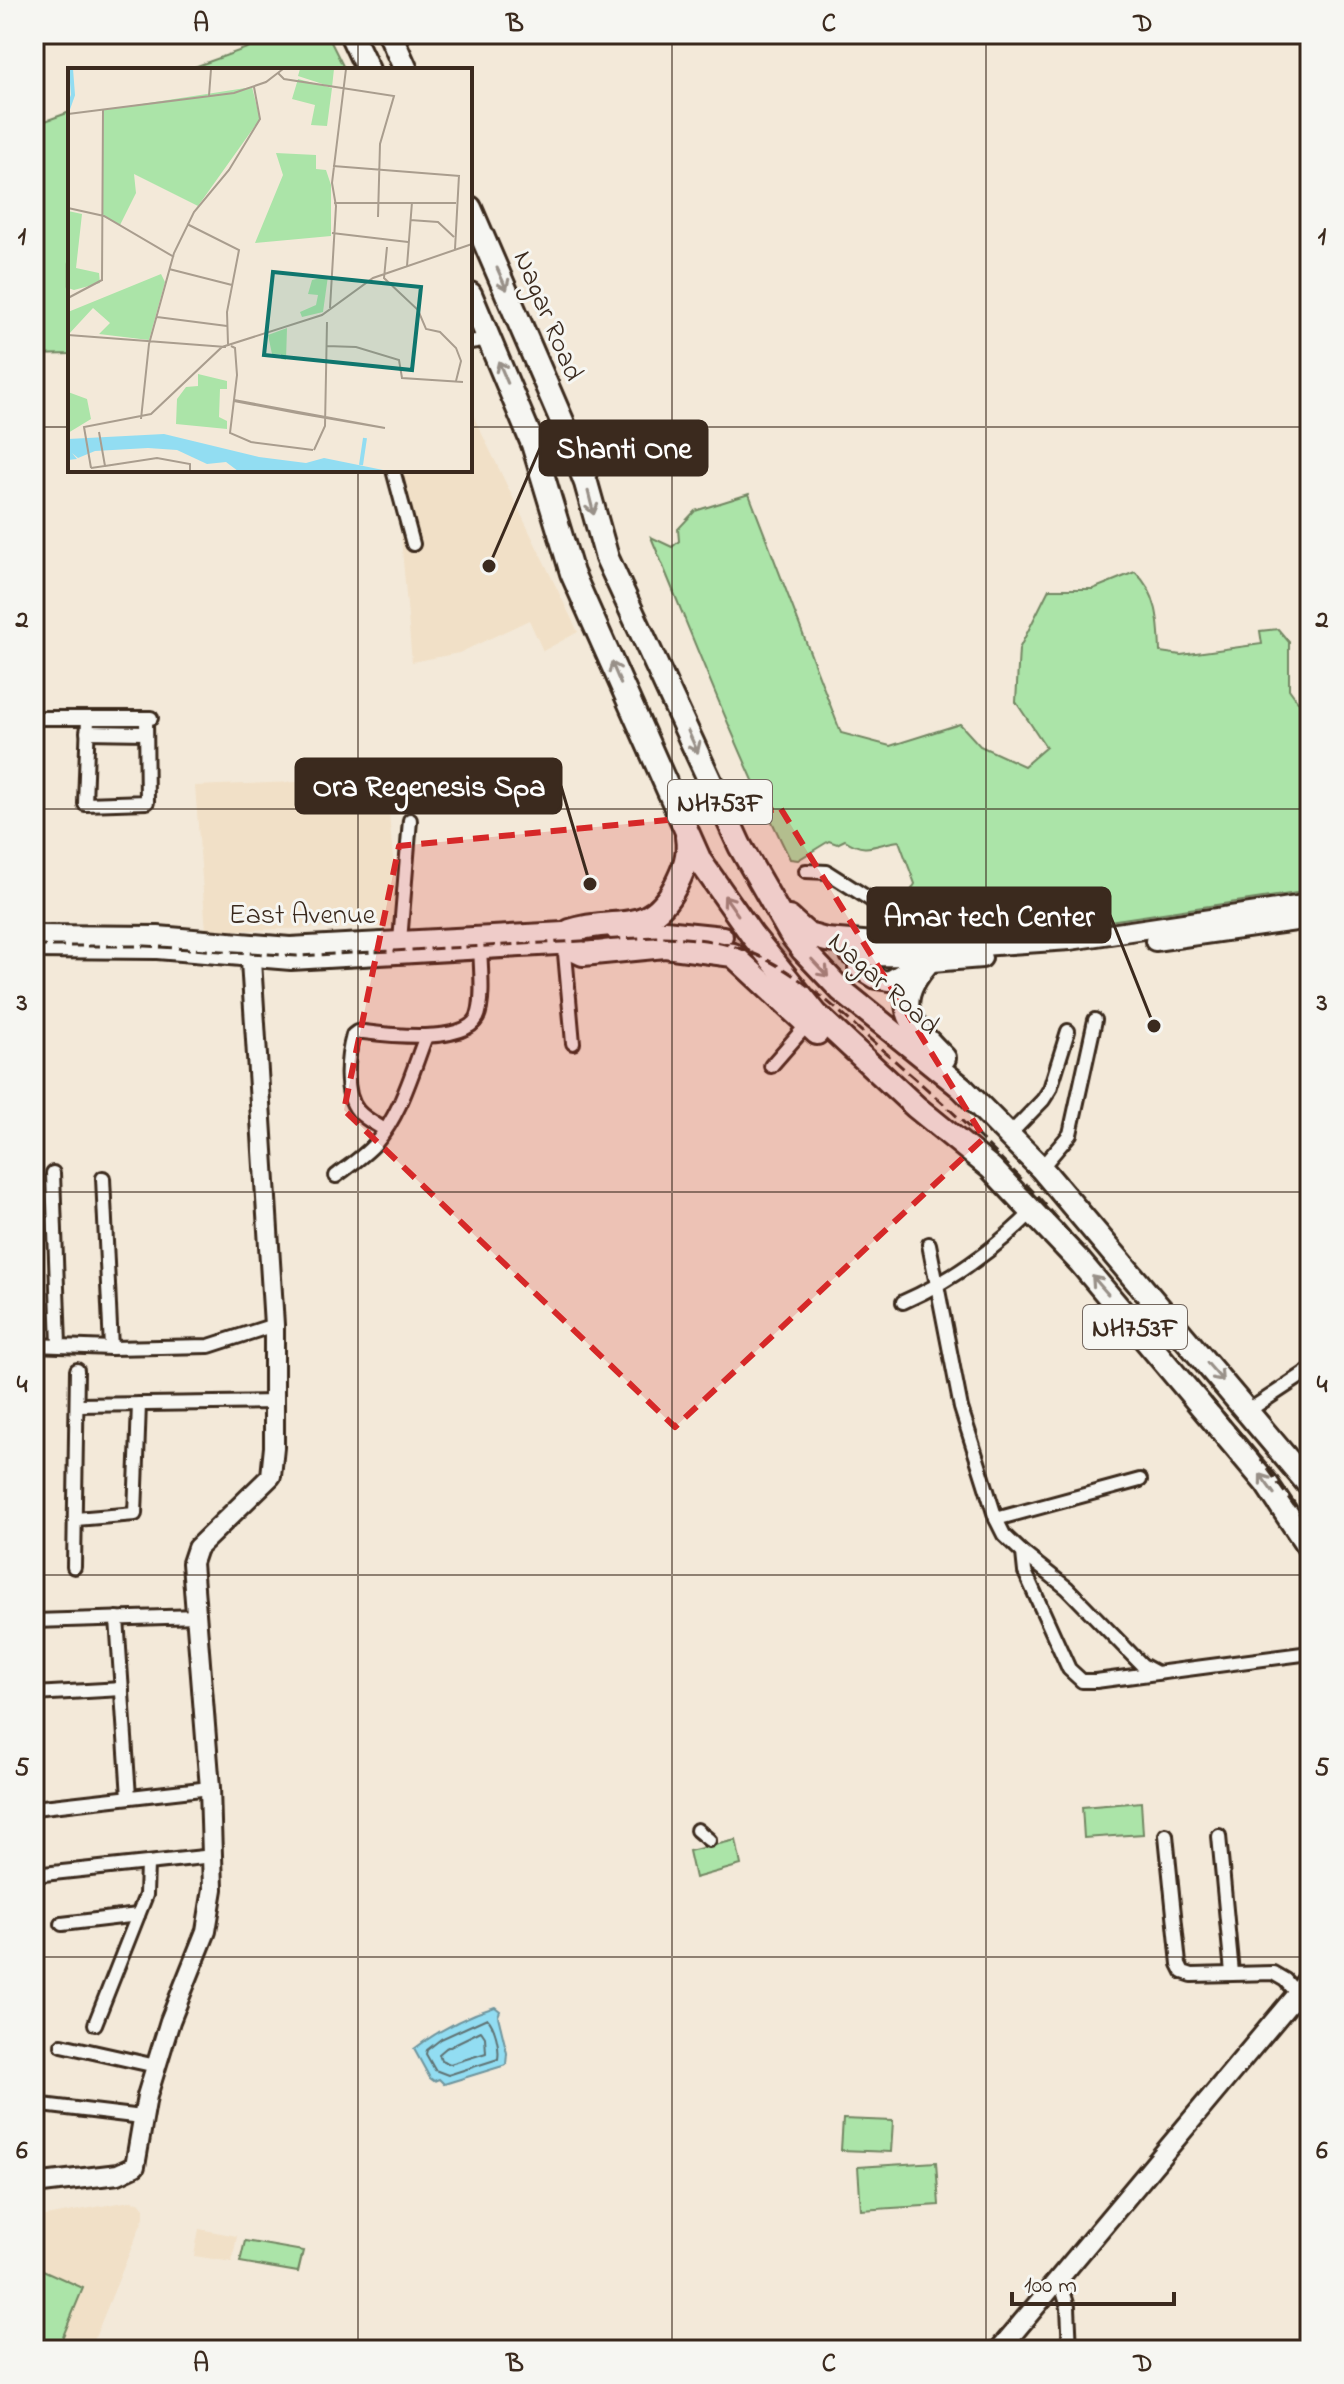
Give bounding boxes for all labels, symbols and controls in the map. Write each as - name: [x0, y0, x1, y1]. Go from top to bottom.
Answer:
- text: A: [193, 6, 209, 44]
- text: B: [505, 6, 524, 44]
- text: C: [822, 6, 836, 44]
- text: D: [1132, 6, 1153, 44]
- inset map: [68, 68, 472, 472]
- text: 1: [18, 219, 27, 257]
- text: 1: [1318, 219, 1327, 257]
- street label: Nagar Road: [501, 245, 593, 388]
- one-way arrow: [496, 266, 511, 291]
- one-way arrow: [494, 360, 509, 385]
- callout: Shanti One: [540, 421, 707, 475]
- text: Shanti One: [556, 429, 693, 473]
- one-way arrow: [585, 490, 600, 516]
- text: 2: [15, 602, 29, 640]
- text: 2: [1315, 602, 1329, 640]
- one-way arrow: [608, 661, 623, 686]
- one-way arrow: [686, 730, 701, 754]
- callout: Ora Regenesis Spa: [296, 759, 561, 813]
- text: Ora Regenesis Spa: [312, 767, 546, 812]
- road number: NH753F: [668, 780, 772, 824]
- callout: Amar tech Center: [868, 888, 1110, 942]
- one-way arrow: [723, 895, 740, 917]
- street label: East Avenue: [229, 896, 376, 937]
- text: Amar tech Center: [884, 897, 1095, 941]
- street label: Nagar Road: [818, 923, 948, 1046]
- one-way arrow: [810, 957, 828, 977]
- text: 3: [16, 985, 28, 1023]
- text: 3: [1316, 985, 1328, 1023]
- one-way arrow: [1091, 1275, 1109, 1296]
- road number: NH753F: [1083, 1305, 1187, 1349]
- one-way arrow: [1205, 1362, 1223, 1382]
- text: 4: [17, 1367, 28, 1405]
- text: 4: [1317, 1367, 1328, 1405]
- one-way arrow: [1258, 1474, 1275, 1496]
- text: 5: [15, 1750, 30, 1788]
- text: 5: [1315, 1750, 1330, 1788]
- text: 6: [16, 2133, 28, 2171]
- text: 6: [1316, 2133, 1328, 2171]
- scale bar: [1012, 2256, 1174, 2306]
- text: 100 m: [1024, 2269, 1077, 2304]
- text: A: [193, 2346, 209, 2384]
- text: B: [505, 2346, 524, 2384]
- text: C: [822, 2346, 836, 2384]
- text: D: [1132, 2346, 1153, 2384]

